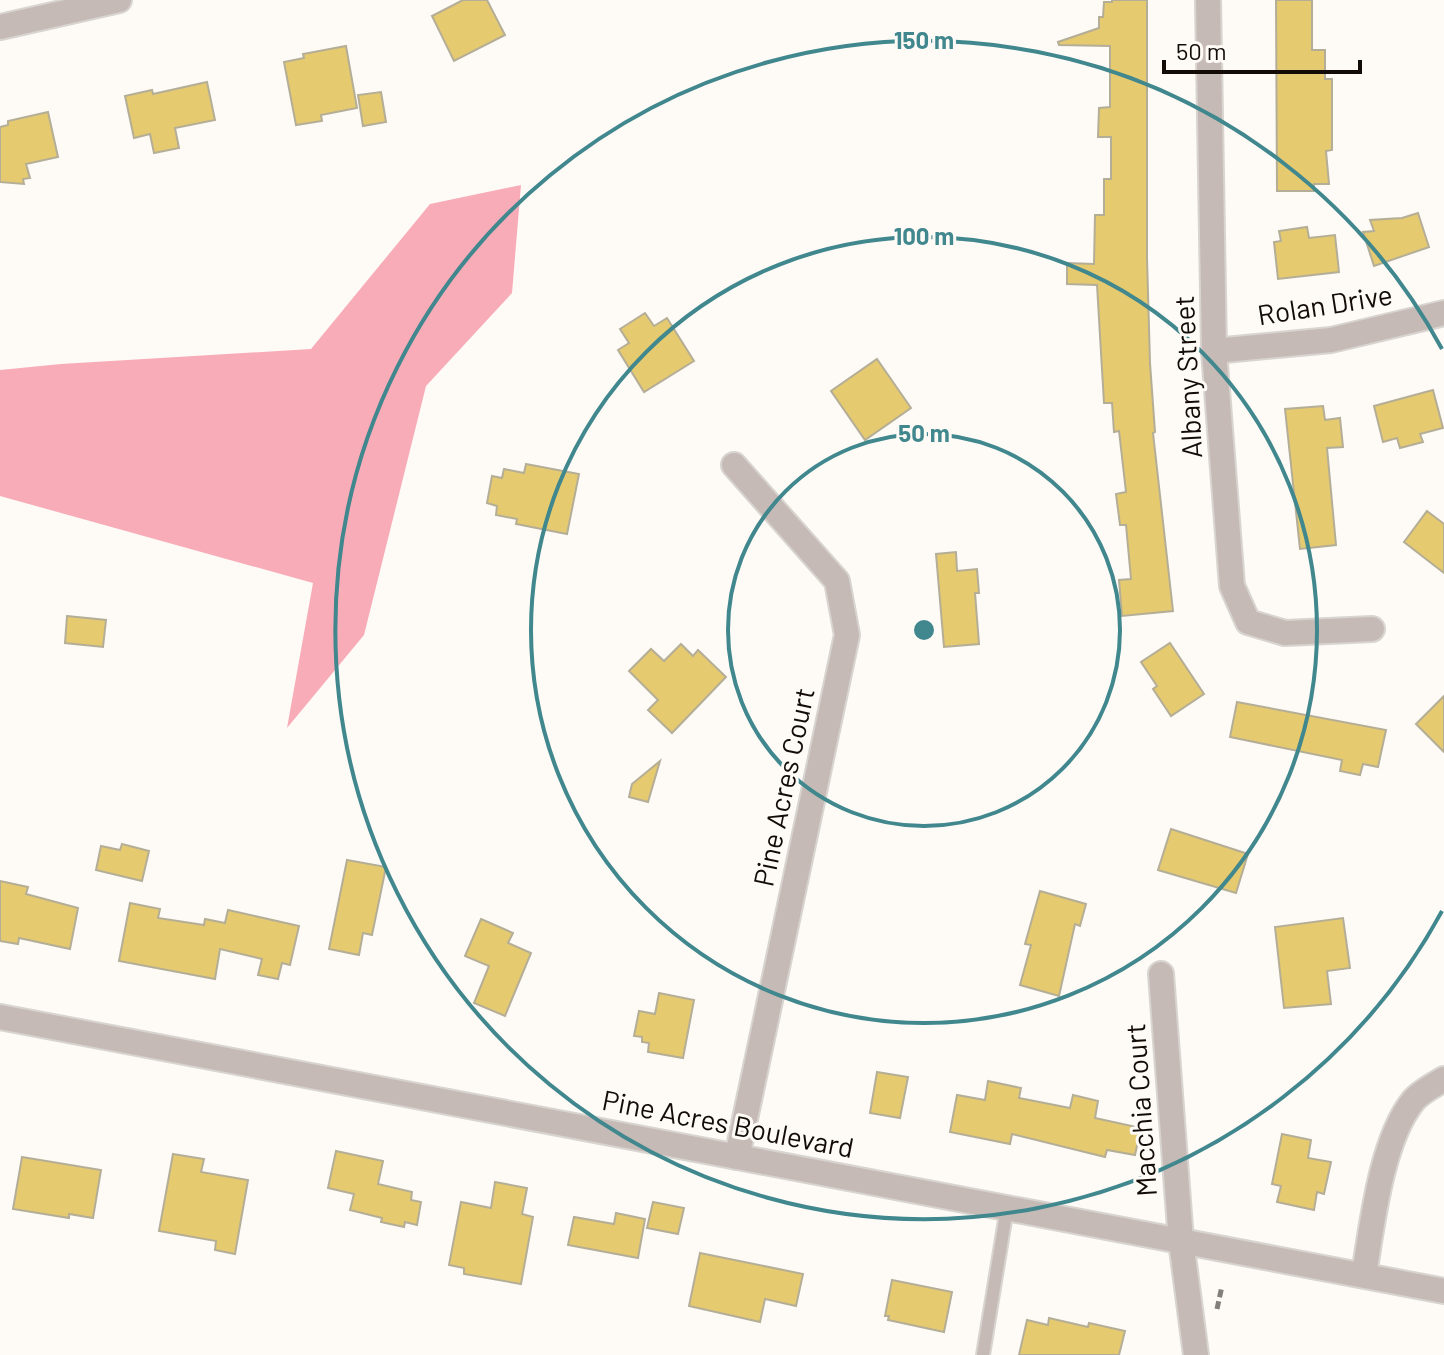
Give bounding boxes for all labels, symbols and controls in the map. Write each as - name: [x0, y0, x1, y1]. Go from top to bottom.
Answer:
- scale bar: [1164, 24, 1360, 74]
- text: 150 m: [894, 25, 954, 54]
- text: 50 m: [1176, 36, 1227, 65]
- text: 100 m: [894, 221, 954, 250]
- street label: Rolan Drive: [1255, 277, 1395, 331]
- street label: Albany Street: [1166, 295, 1208, 459]
- text: 50 m: [898, 418, 950, 447]
- centre of rings: [910, 616, 938, 644]
- street label: Pine Acres Court: [745, 684, 821, 889]
- street label: Macchia Court: [1117, 1022, 1163, 1198]
- street label: Pine Acres Boulevard: [599, 1082, 857, 1164]

